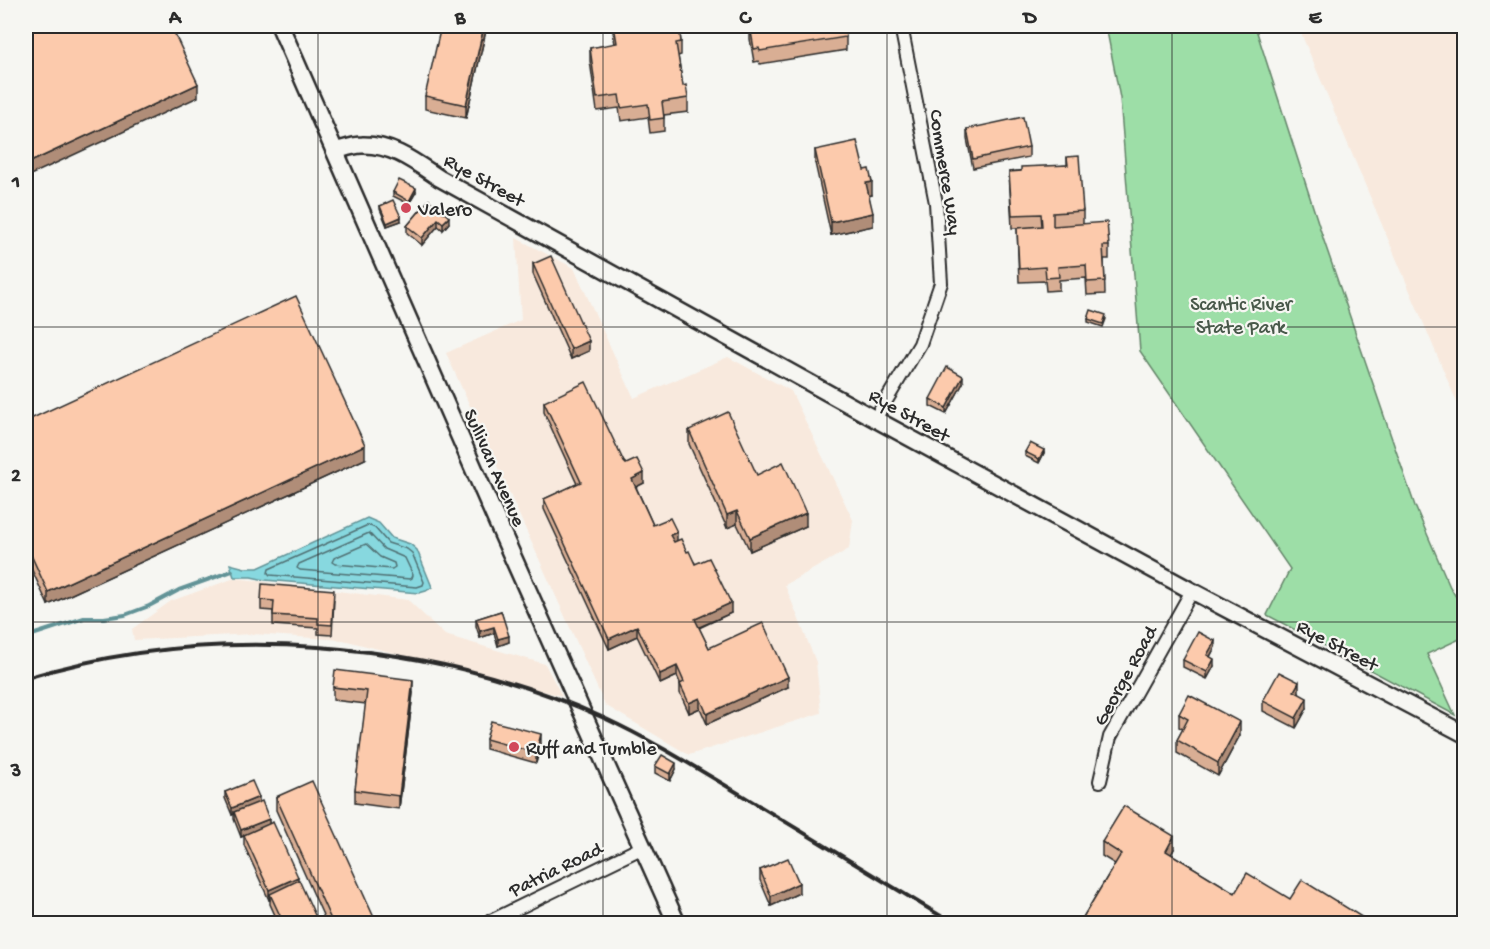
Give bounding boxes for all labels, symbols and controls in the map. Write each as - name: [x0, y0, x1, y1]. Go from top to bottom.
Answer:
- text: A: [168, 8, 183, 31]
- text: B: [454, 8, 466, 31]
- text: C: [739, 8, 753, 31]
- text: D: [1021, 8, 1037, 31]
- text: E: [1309, 8, 1323, 31]
- street label: Commerce Way: [922, 108, 965, 237]
- street label: Rye Street: [439, 150, 529, 215]
- text: 1: [11, 172, 20, 195]
- place label: Valero: [417, 200, 472, 223]
- marker: Valero: [399, 201, 413, 215]
- park label: Scantic River State Park: [1190, 295, 1294, 341]
- street label: Rye Street: [864, 385, 954, 450]
- street label: Sullivan Avenue: [457, 406, 529, 531]
- text: 2: [11, 466, 21, 489]
- street label: Rye Street: [1292, 616, 1383, 679]
- street label: George Road: [1090, 621, 1165, 731]
- place label: Ruff and Tumble: [526, 739, 657, 762]
- marker: Ruff and Tumble: [507, 740, 521, 754]
- text: 3: [10, 761, 21, 784]
- street label: Patria Road: [505, 838, 609, 904]

